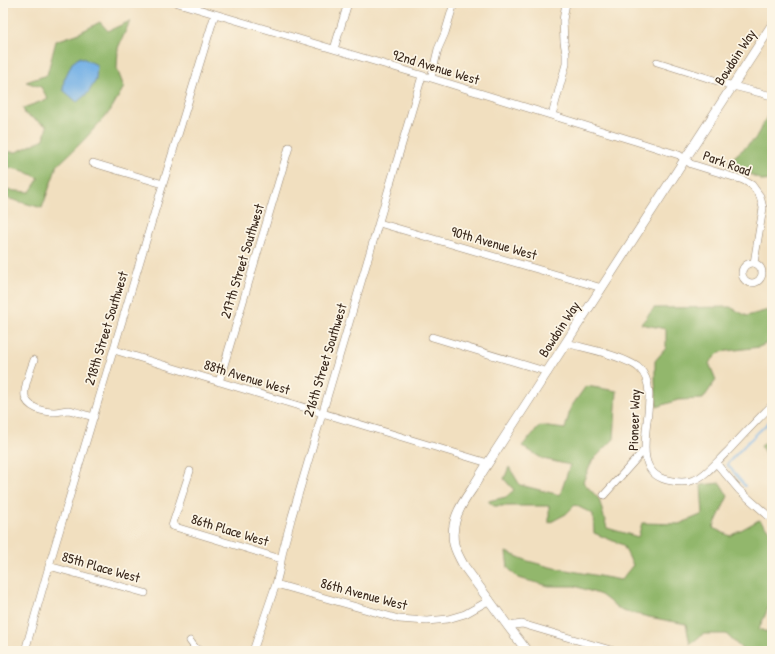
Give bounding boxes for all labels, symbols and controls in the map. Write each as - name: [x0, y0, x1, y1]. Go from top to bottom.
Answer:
- street label: Bowdoin Way: [709, 25, 761, 89]
- street label: 92nd Avenue West: [390, 44, 482, 89]
- street label: Park Road: [701, 145, 754, 180]
- street label: 217th Street Southwest: [215, 201, 268, 320]
- street label: 90th Avenue West: [449, 221, 539, 264]
- street label: 218th Street Southwest: [79, 268, 132, 387]
- street label: Bowdoin Way: [533, 297, 585, 361]
- street label: 216th Street Southwest: [298, 301, 351, 419]
- street label: 88th Avenue West: [202, 354, 293, 399]
- street label: Pioneer Way: [623, 389, 645, 451]
- street label: 86th Place West: [189, 509, 271, 550]
- street label: 85th Place West: [60, 546, 143, 587]
- street label: 86th Avenue West: [319, 573, 410, 614]

